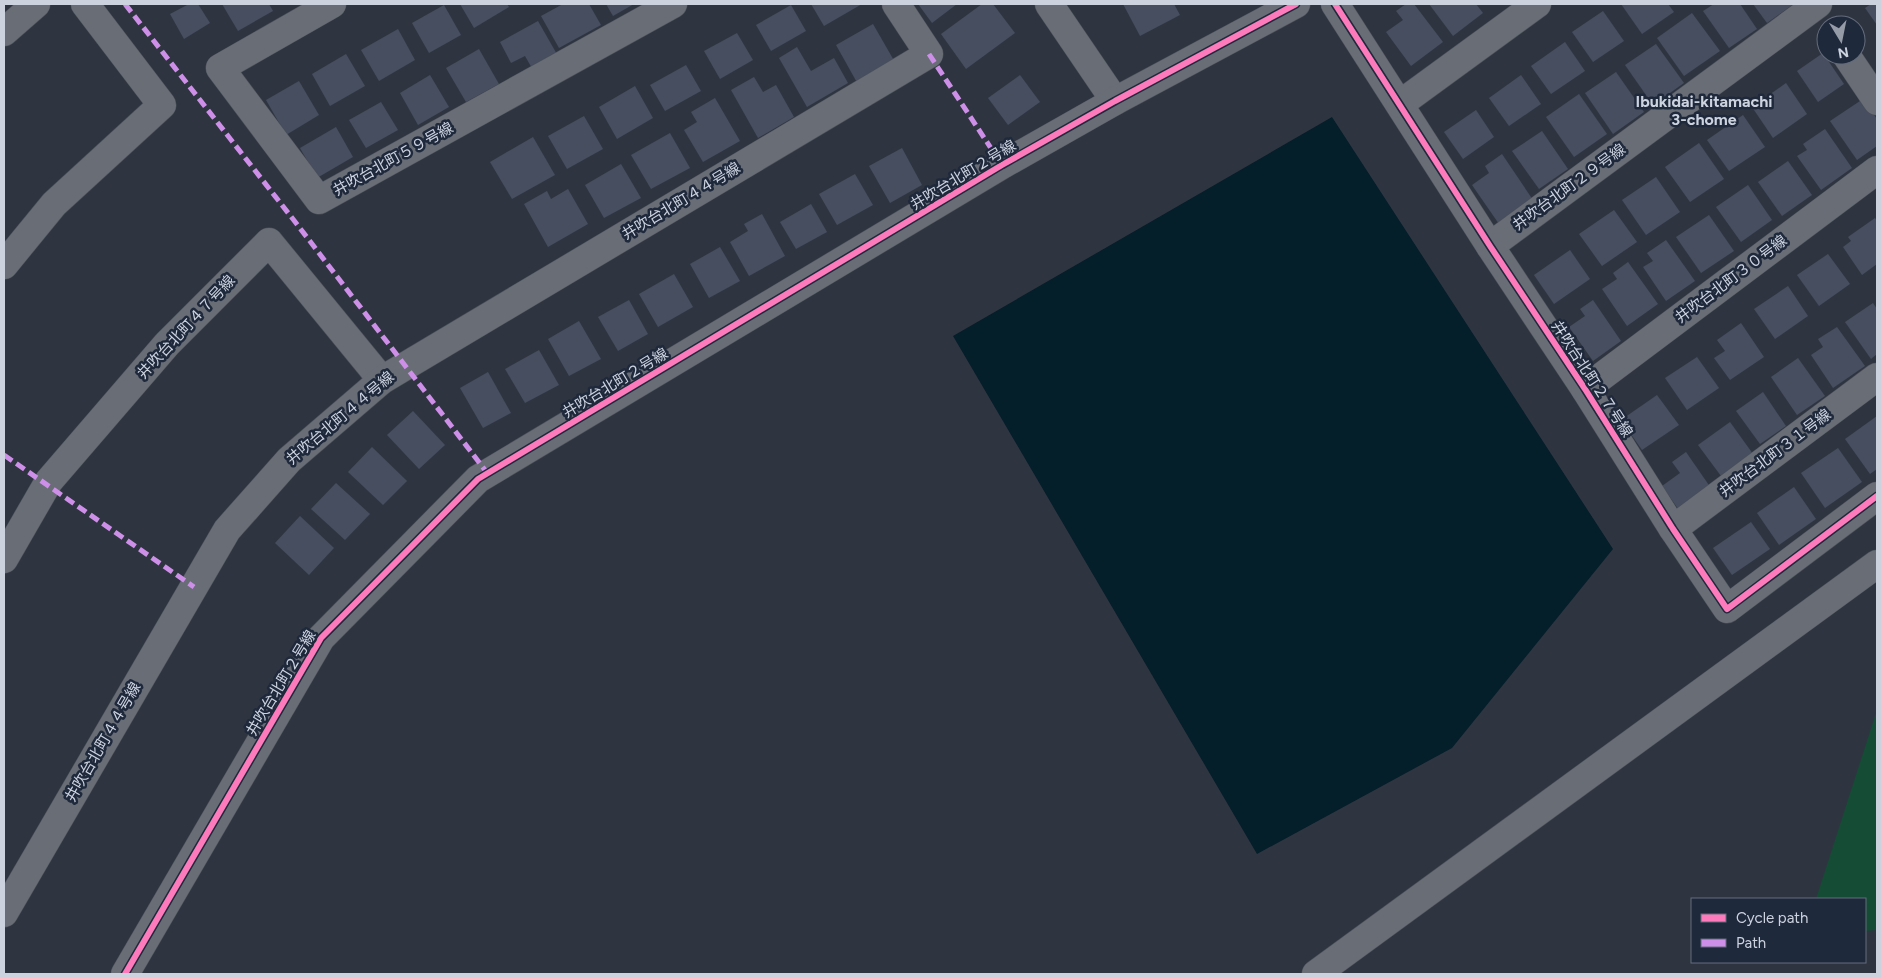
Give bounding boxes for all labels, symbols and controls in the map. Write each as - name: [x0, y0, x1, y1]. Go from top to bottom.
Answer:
- north arrow: [1816, 15, 1866, 65]
- text: N: [1836, 43, 1850, 62]
- district label: Ibukidai-kitamachi 3-chome: [1636, 92, 1772, 129]
- street label: 井吹台北町５９号線: [330, 118, 456, 200]
- street label: 井吹台北町２号線: [907, 136, 1019, 214]
- street label: 井吹台北町２９号線: [1509, 140, 1629, 234]
- street label: 井吹台北町４４号線: [618, 159, 744, 243]
- street label: 井吹台北町３０号線: [1672, 231, 1790, 327]
- street label: 井吹台北町４７号線: [133, 271, 239, 383]
- street label: 井吹台北町２７号線: [1548, 317, 1636, 441]
- street label: 井吹台北町２号線: [559, 344, 671, 422]
- street label: 井吹台北町４４号線: [283, 368, 397, 468]
- street label: 井吹台北町３１号線: [1716, 405, 1834, 501]
- street label: 井吹台北町２号線: [242, 627, 320, 739]
- street label: 井吹台北町４４号線: [61, 679, 145, 805]
- legend: [1691, 898, 1866, 963]
- text: Cycle path: [1736, 909, 1808, 927]
- text: Path: [1736, 934, 1766, 952]

